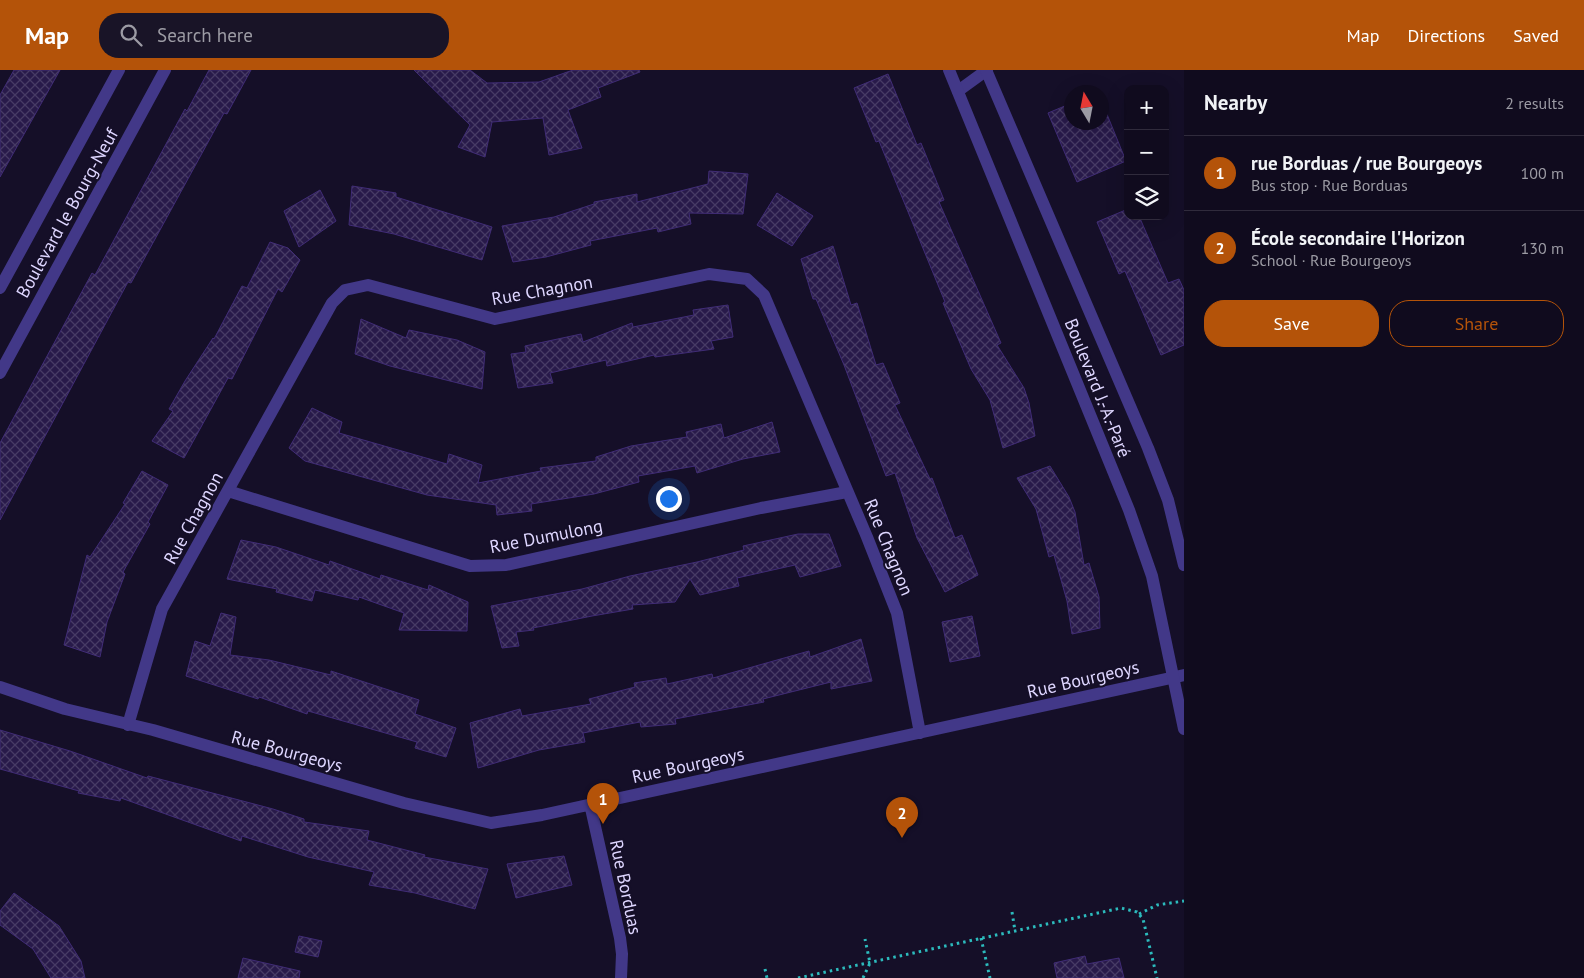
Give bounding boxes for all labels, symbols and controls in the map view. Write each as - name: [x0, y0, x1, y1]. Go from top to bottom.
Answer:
- search box: [99, 13, 449, 58]
- text: Map: [25, 20, 69, 51]
- icon: search: [117, 21, 145, 49]
- text: Search here: [157, 23, 253, 47]
- text: Map: [1347, 24, 1379, 47]
- text: Directions: [1407, 24, 1485, 47]
- text: Saved: [1513, 24, 1559, 47]
- north arrow: [1064, 85, 1109, 130]
- map controls: [1124, 85, 1169, 220]
- button: +: [1124, 85, 1169, 130]
- text: Nearby: [1204, 89, 1267, 116]
- text: 2 results: [1505, 93, 1564, 113]
- street label: Boulevard le Bourg-Neuf: [11, 123, 124, 302]
- button: −: [1124, 130, 1169, 175]
- text: rue Borduas / rue Bourgeoys: [1251, 151, 1482, 175]
- text: 1: [1215, 163, 1225, 183]
- text: 100 m: [1521, 163, 1564, 183]
- button: layers: [1124, 175, 1169, 220]
- text: Bus stop · Rue Borduas: [1251, 175, 1408, 195]
- text: École secondaire l'Horizon: [1251, 226, 1465, 250]
- text: 2: [1215, 238, 1225, 258]
- text: 130 m: [1521, 238, 1564, 258]
- text: School · Rue Bourgeoys: [1251, 250, 1412, 270]
- street label: Rue Chagnon: [490, 270, 594, 310]
- button: Save: [1204, 300, 1379, 347]
- button: Share: [1389, 300, 1564, 347]
- street label: Boulevard J.-A.-Paré: [1060, 315, 1136, 461]
- street label: Rue Chagnon: [158, 468, 228, 568]
- your location: [656, 486, 682, 512]
- street label: Rue Chagnon: [859, 495, 919, 599]
- street label: Rue Dumulong: [488, 514, 604, 558]
- street label: Rue Bourgeoys: [1025, 655, 1141, 703]
- street label: Rue Bourgeoys: [229, 725, 345, 777]
- street label: Rue Bourgeoys: [630, 742, 746, 788]
- pin: 1: [587, 783, 619, 824]
- pin: 2: [886, 797, 918, 838]
- street label: Rue Borduas: [605, 837, 647, 937]

